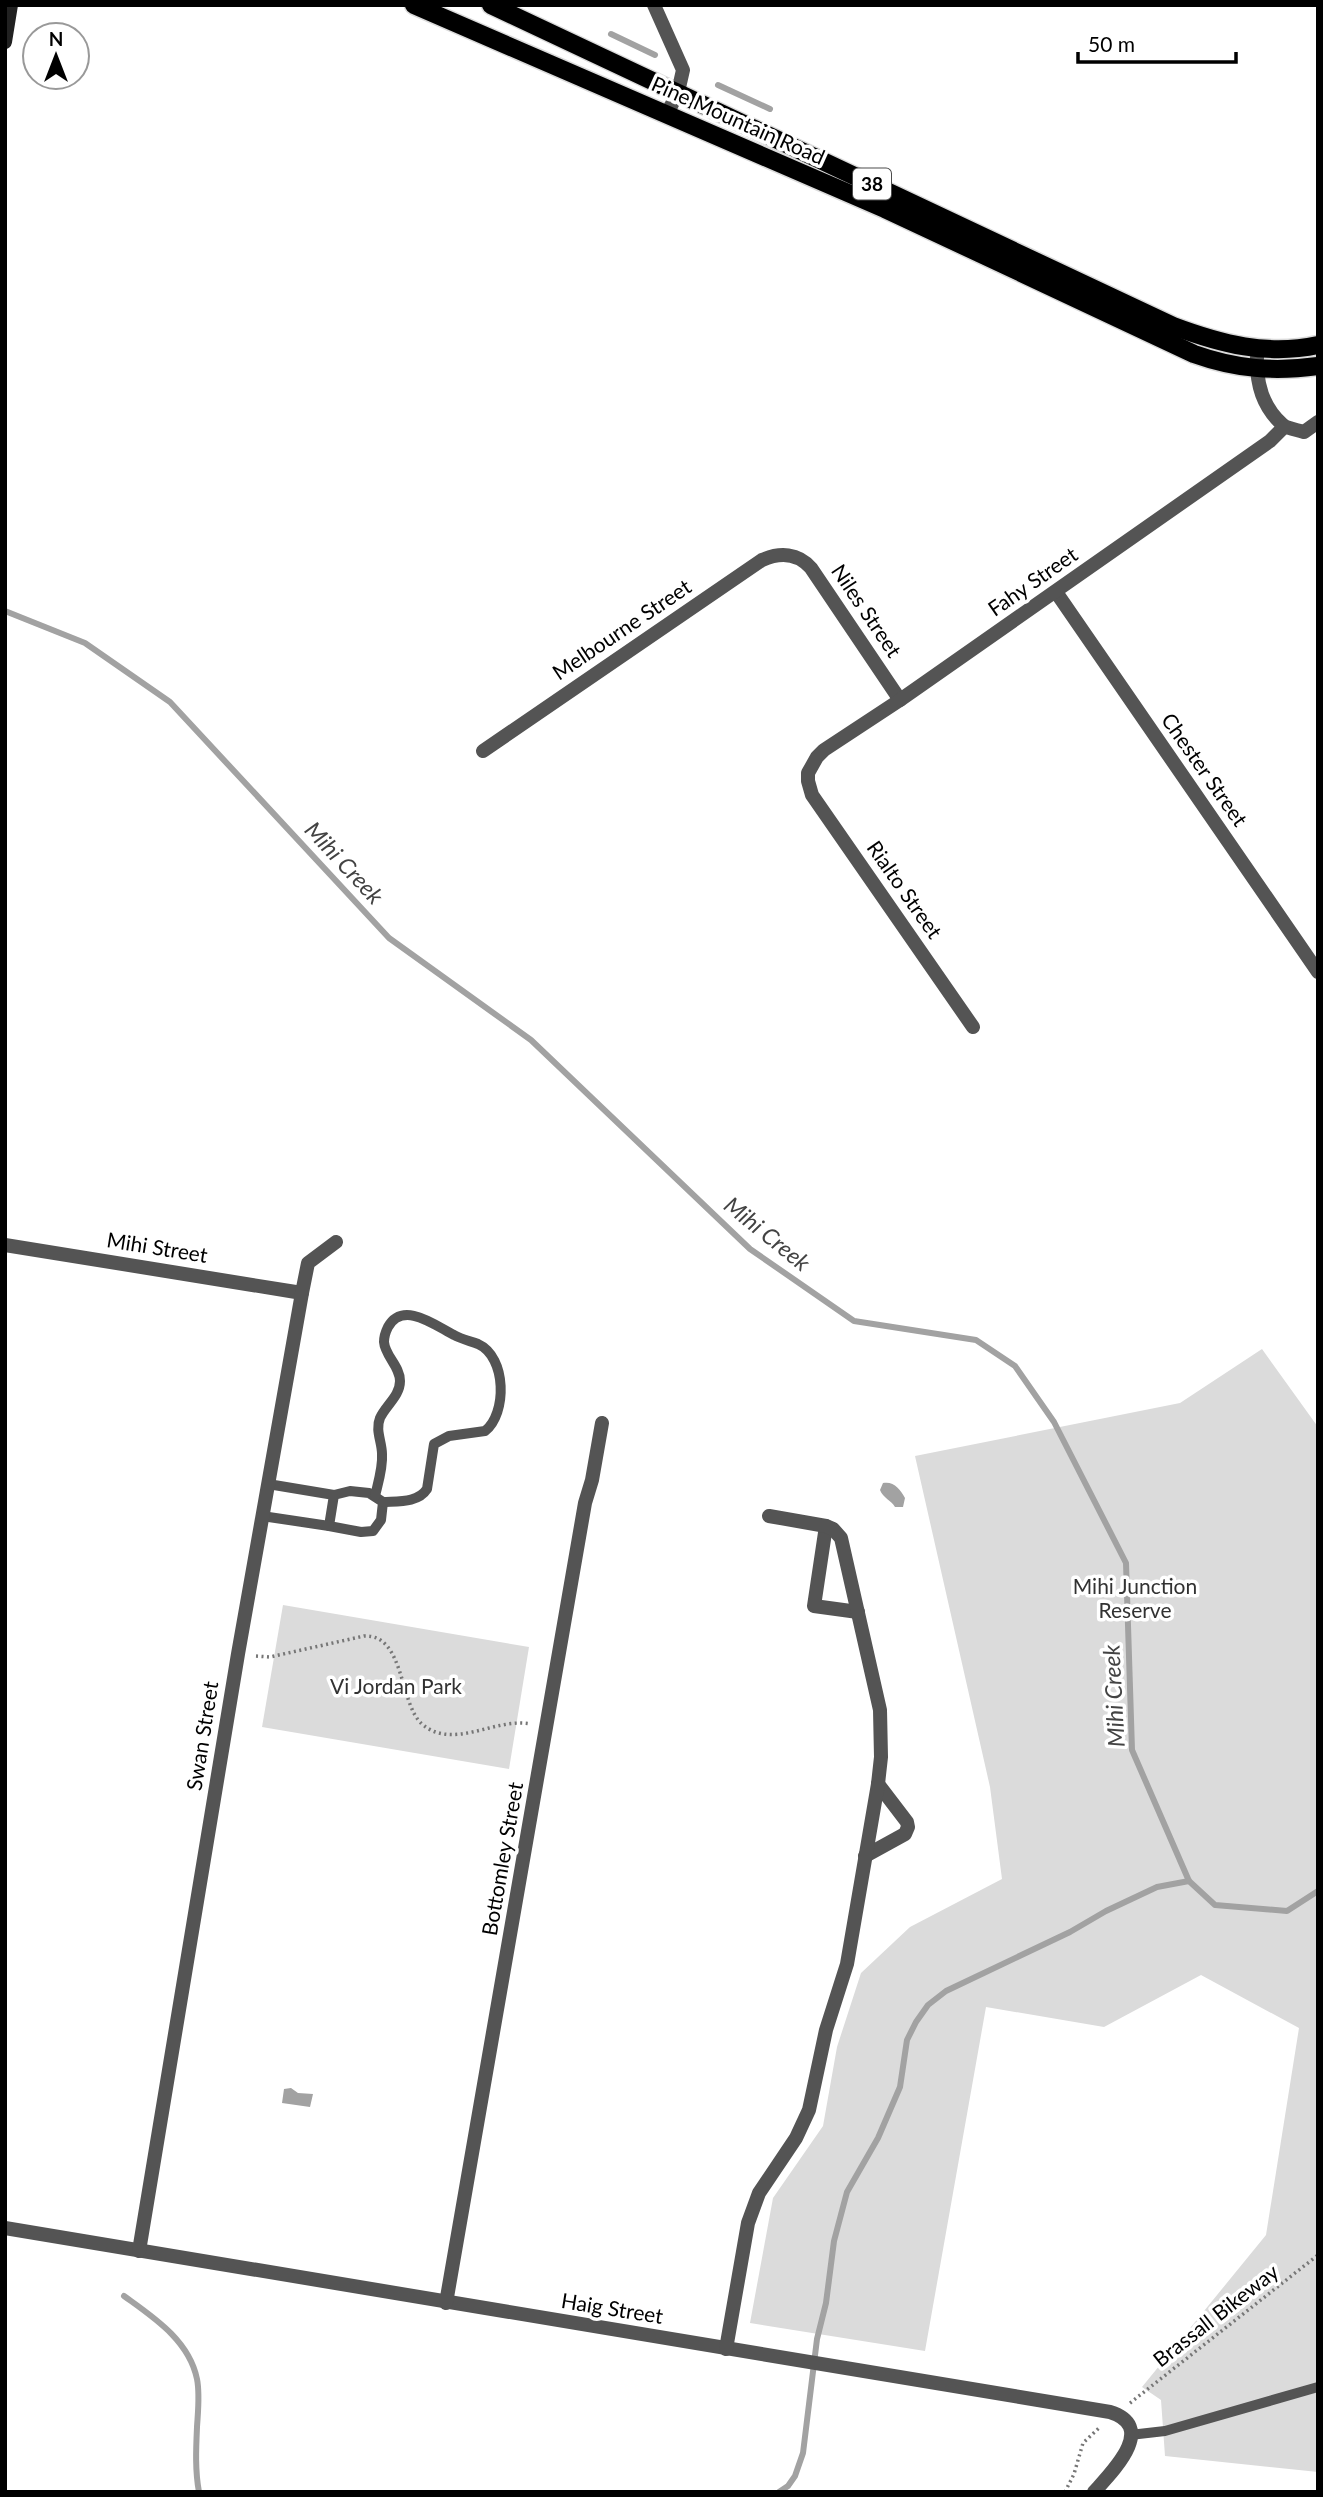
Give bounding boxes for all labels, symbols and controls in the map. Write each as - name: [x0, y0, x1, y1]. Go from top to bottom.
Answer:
- north arrow: [21, 21, 91, 91]
- scale bar: [1078, 21, 1236, 65]
- text: N: [49, 27, 63, 50]
- text: 50 m: [1088, 31, 1135, 56]
- street label: Pine Mountain Road: [648, 70, 829, 169]
- road number: 38: [853, 168, 891, 200]
- street label: Fahy Street: [983, 541, 1082, 621]
- street label: Niles Street: [827, 559, 908, 662]
- street label: Melbourne Street: [547, 573, 696, 684]
- street label: Chester Street: [1157, 708, 1254, 831]
- water label: Mihi Creek: [300, 815, 391, 910]
- street label: Rialto Street: [862, 835, 948, 943]
- water label: Mihi Creek: [719, 1190, 817, 1277]
- street label: Mihi Street: [105, 1226, 210, 1267]
- park label: Mihi Junction Reserve: [1073, 1573, 1197, 1622]
- water label: Mihi Creek: [1096, 1643, 1130, 1748]
- park label: Vi Jordan Park: [330, 1673, 462, 1698]
- street label: Swan Street: [181, 1679, 223, 1792]
- street label: Bottomley Street: [476, 1780, 527, 1937]
- street label: Brassall Bikeway: [1147, 2258, 1283, 2371]
- street label: Haig Street: [560, 2287, 665, 2328]

